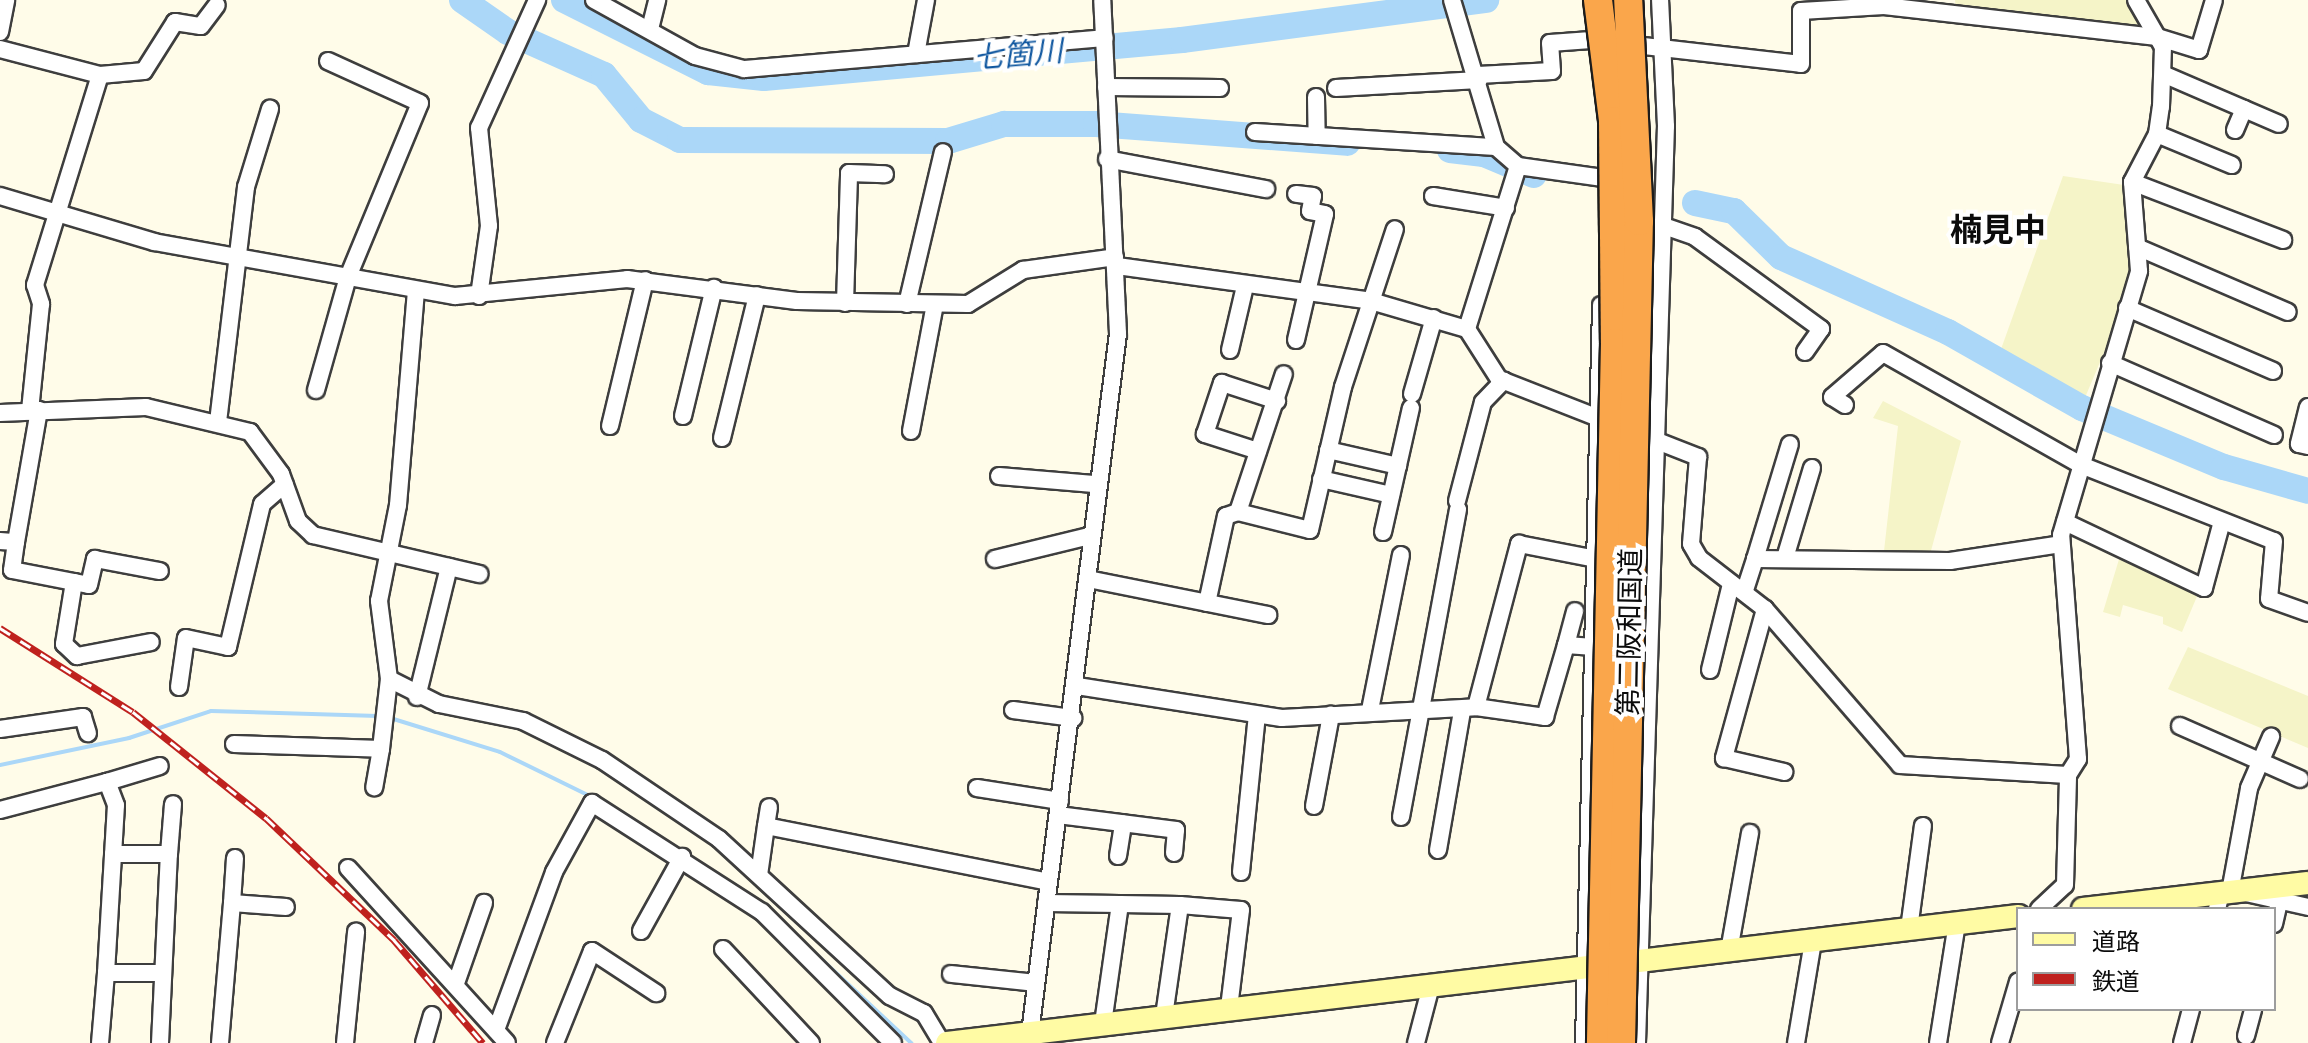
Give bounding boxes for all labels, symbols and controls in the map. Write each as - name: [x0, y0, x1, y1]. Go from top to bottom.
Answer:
- water label: 七箇川: [972, 33, 1064, 77]
- district label: 楠見中: [1950, 211, 2046, 249]
- street label: 第二阪和国道: [1612, 548, 1648, 716]
- legend: [2016, 907, 2276, 1011]
- text: 道路: [2092, 929, 2140, 955]
- text: 鉄道: [2092, 969, 2140, 995]

